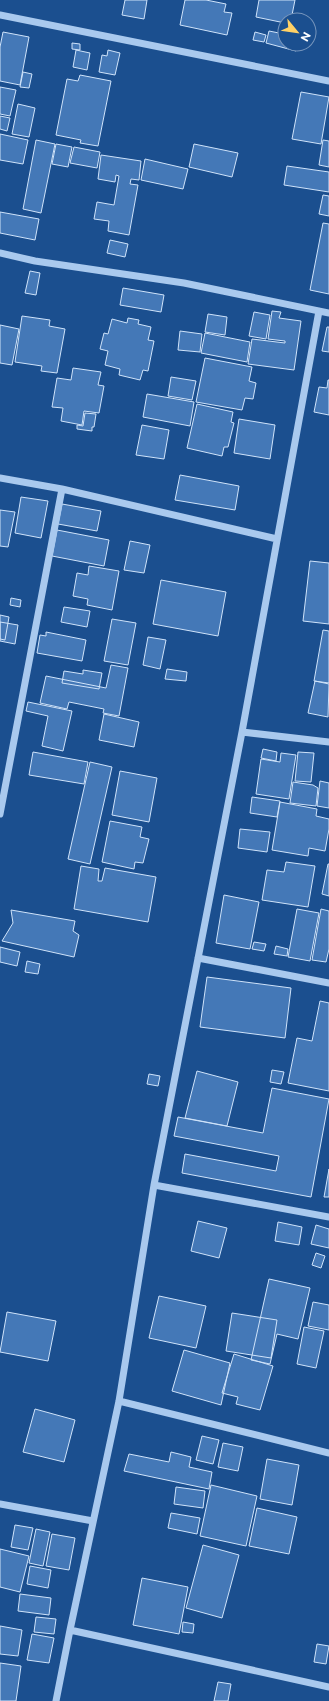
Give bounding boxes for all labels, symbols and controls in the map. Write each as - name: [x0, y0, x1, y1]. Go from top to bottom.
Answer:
- north arrow: [277, 12, 317, 52]
- text: N: [297, 30, 314, 44]

